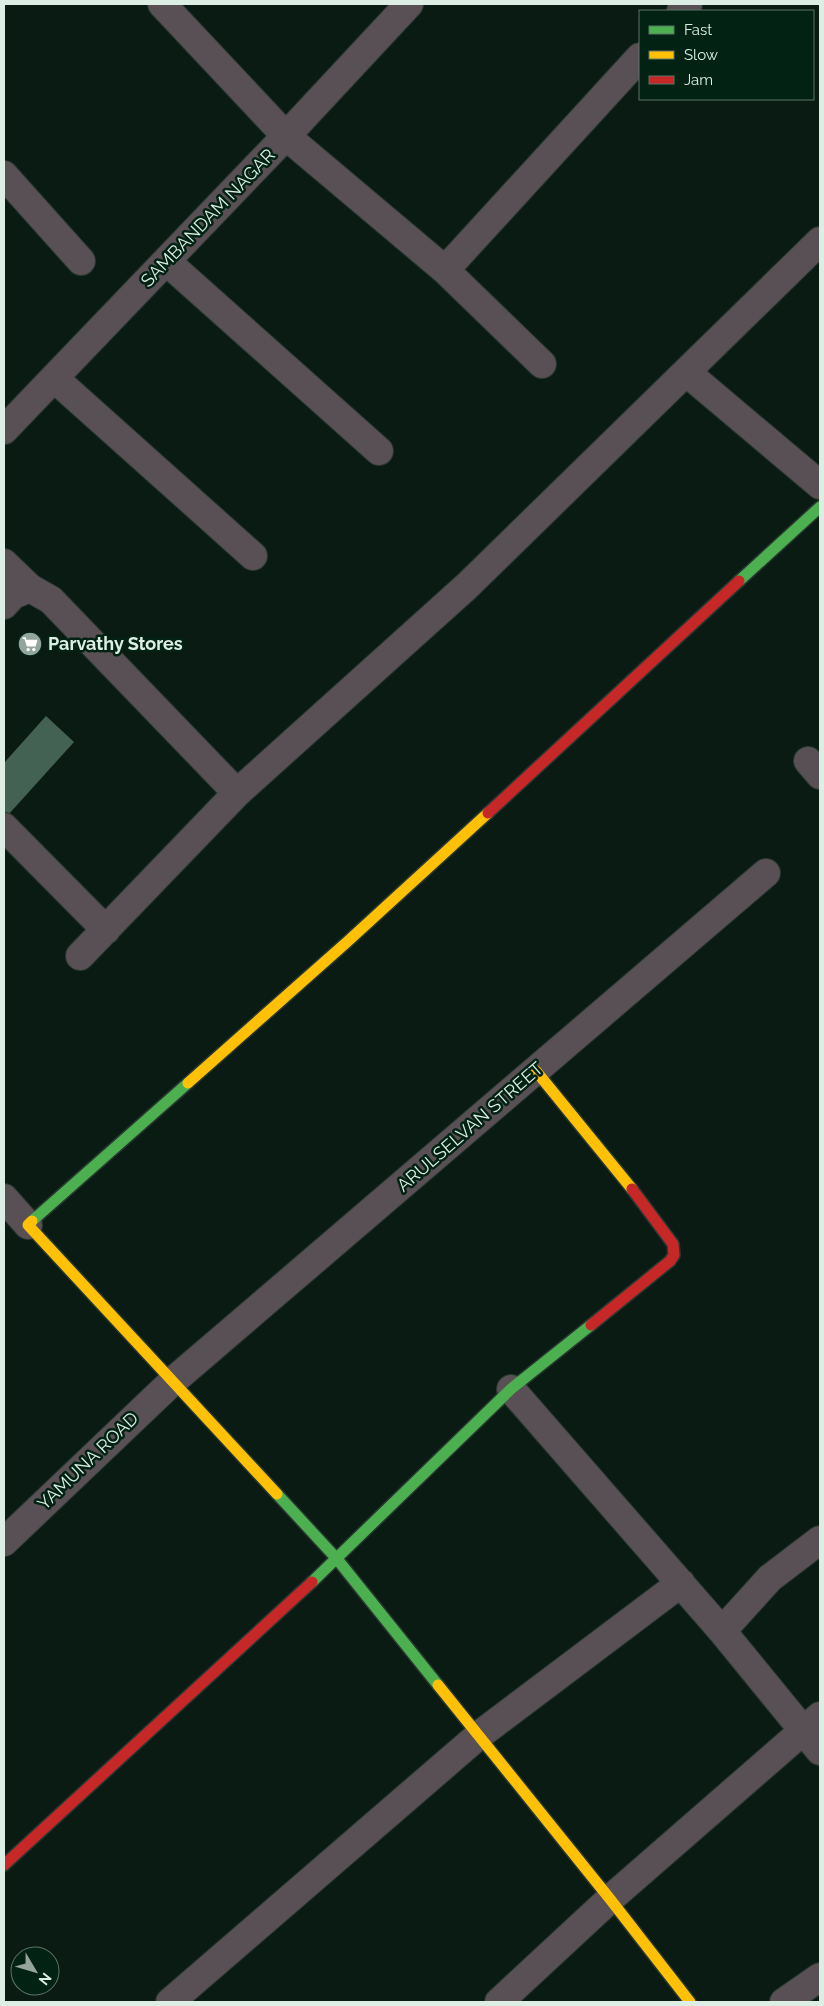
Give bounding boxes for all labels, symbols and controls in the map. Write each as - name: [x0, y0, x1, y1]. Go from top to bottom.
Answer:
- legend: [639, 10, 814, 100]
- text: Fast: [684, 21, 712, 39]
- text: Slow: [684, 46, 718, 64]
- text: Jam: [684, 71, 713, 89]
- street label: SAMBANDAM NAGAR: [136, 144, 279, 291]
- supermarket icon: Parvathy Stores: [17, 631, 43, 657]
- place label: Parvathy Stores: [48, 633, 183, 654]
- street label: ARULSELVAN STREET: [392, 1057, 547, 1196]
- street label: YAMUNA ROAD: [33, 1407, 142, 1514]
- north arrow: [10, 1946, 60, 1996]
- text: N: [36, 1970, 55, 1988]

